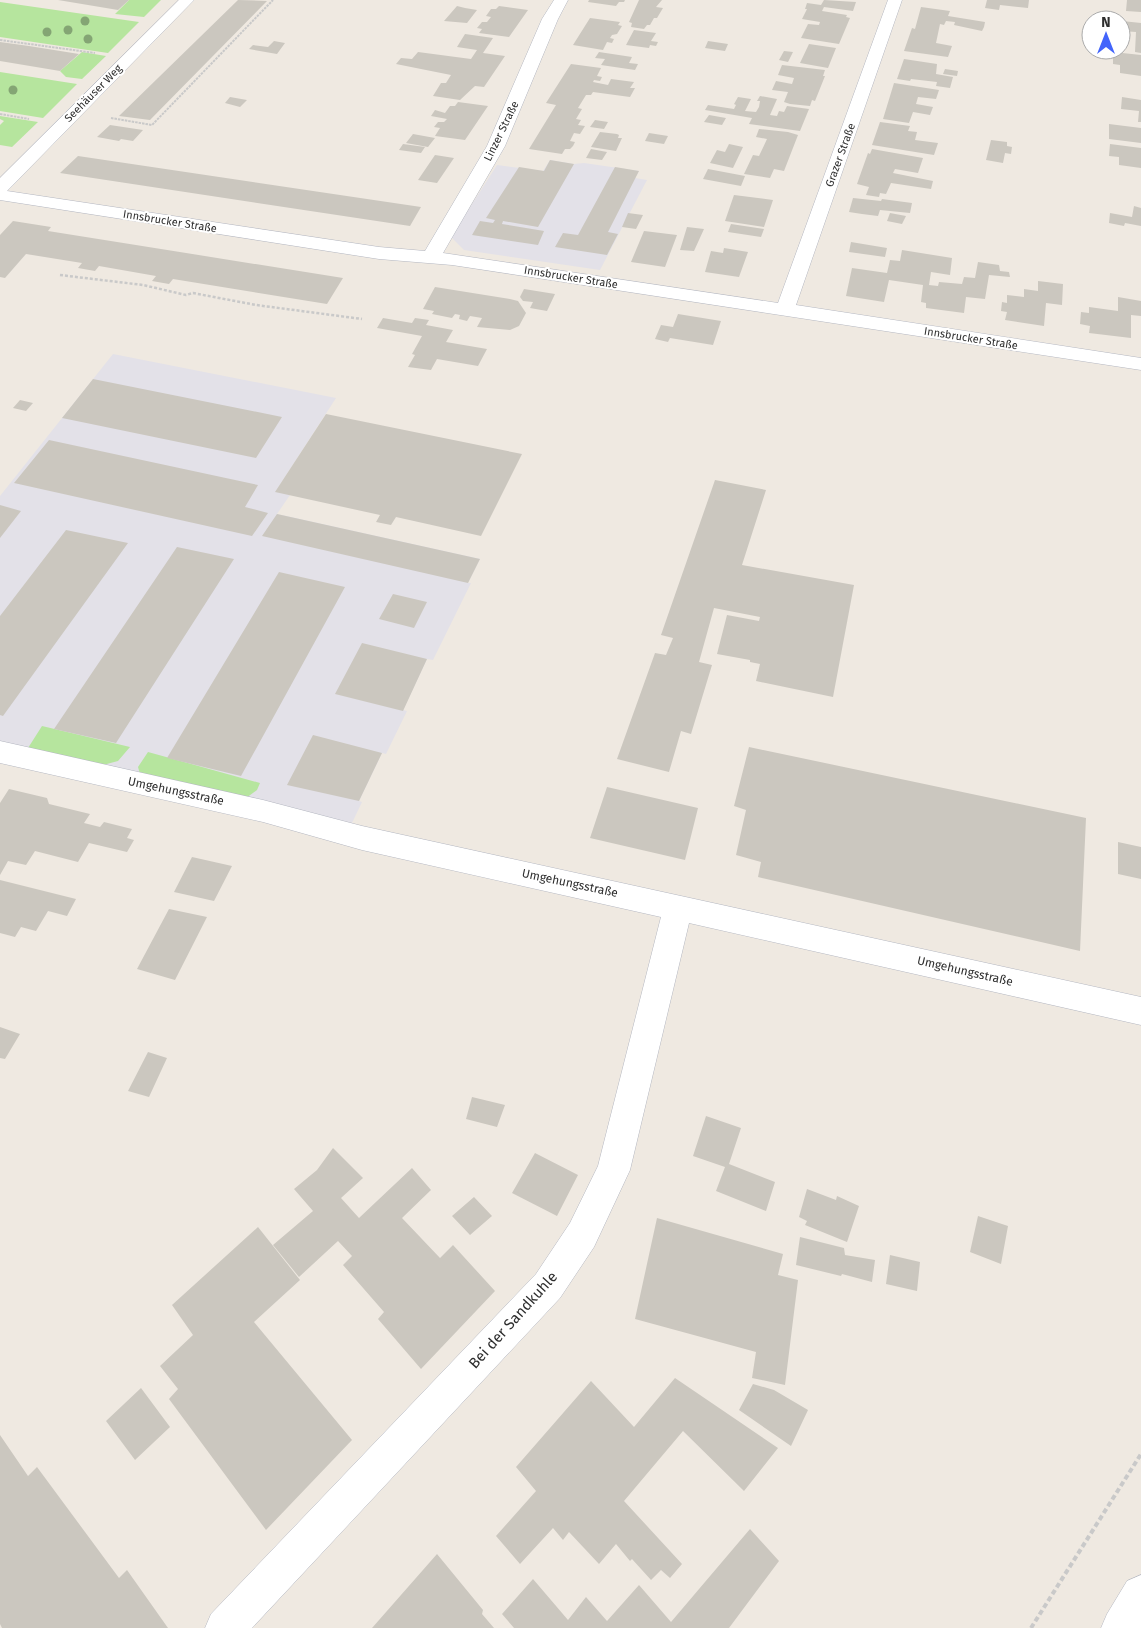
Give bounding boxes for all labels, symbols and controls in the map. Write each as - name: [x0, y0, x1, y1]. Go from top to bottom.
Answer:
- north arrow: [1081, 10, 1131, 60]
- text: N: [1101, 14, 1111, 31]
- street label: Seehäuser Weg: [62, 62, 125, 125]
- street label: Linzer Straße: [481, 99, 522, 163]
- street label: Grazer Straße: [823, 121, 858, 189]
- street label: Innsbrucker Straße: [122, 208, 218, 235]
- street label: Innsbrucker Straße: [523, 264, 619, 291]
- street label: Innsbrucker Straße: [923, 325, 1019, 352]
- street label: Umgehungsstraße: [127, 774, 225, 808]
- street label: Umgehungsstraße: [521, 866, 619, 900]
- street label: Umgehungsstraße: [916, 953, 1014, 989]
- street label: Bei der Sandkuhle: [465, 1268, 561, 1372]

